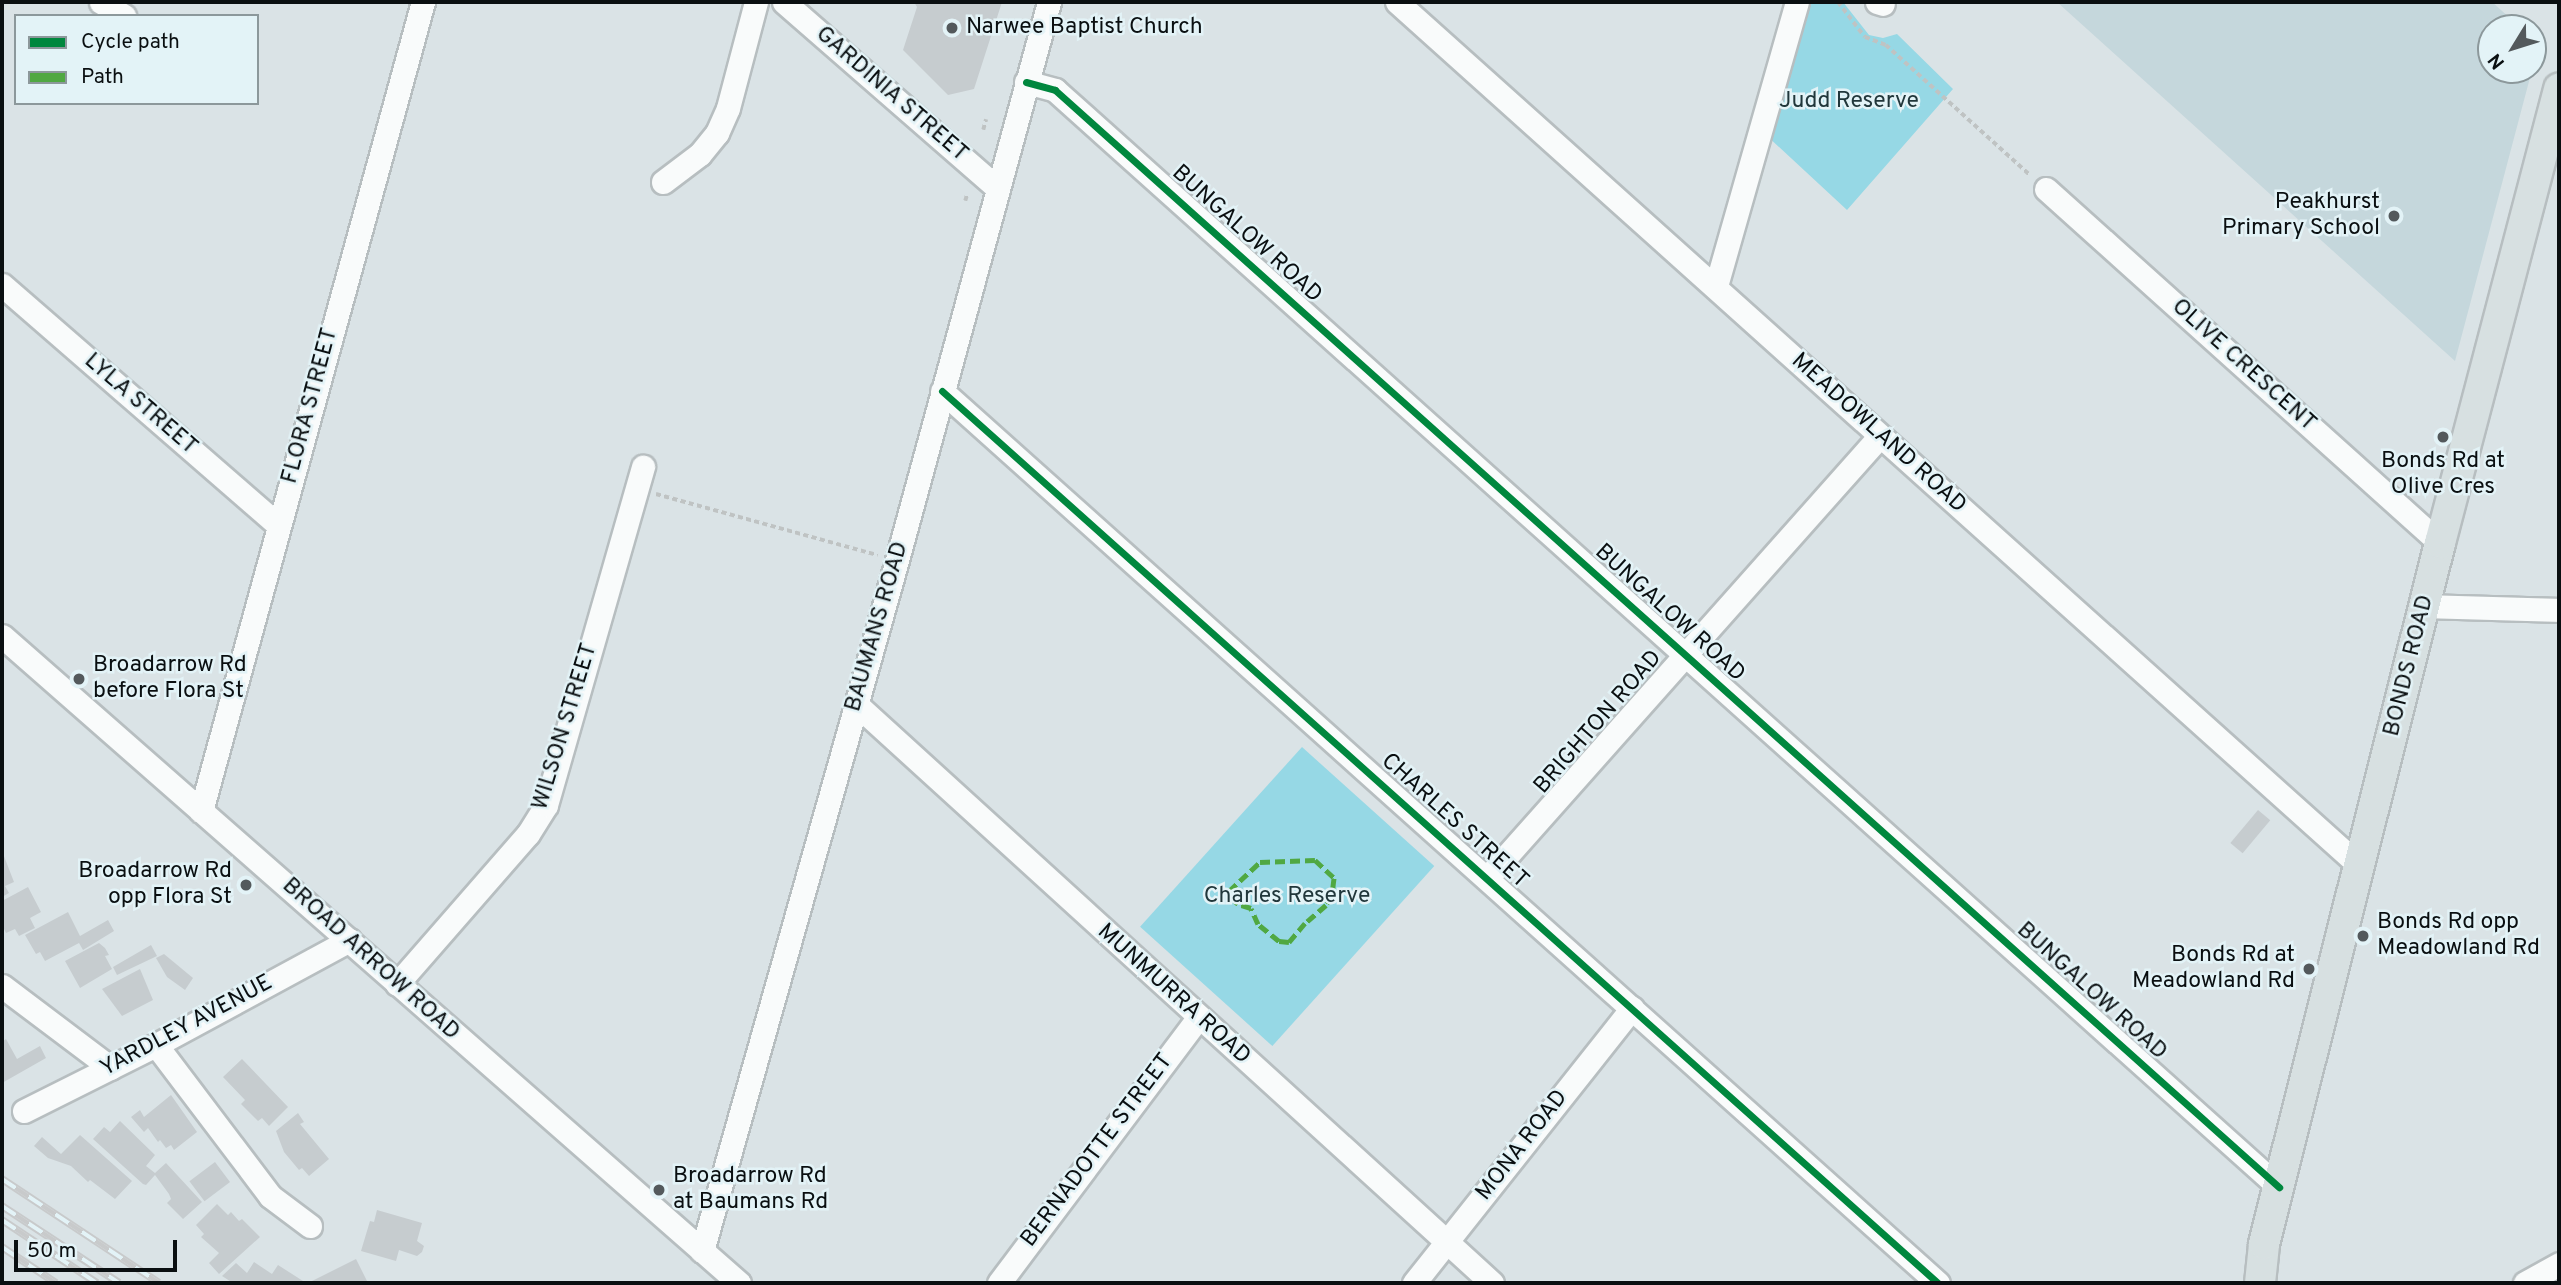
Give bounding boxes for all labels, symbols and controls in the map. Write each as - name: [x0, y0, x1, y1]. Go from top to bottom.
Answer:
- legend: [14, 14, 259, 105]
- place label: Narwee Baptist Church: [966, 14, 1203, 42]
- north arrow: [2477, 14, 2547, 84]
- marker: Narwee Baptist Church: [944, 20, 960, 36]
- street label: GARDINIA STREET: [809, 21, 973, 169]
- text: Cycle path: [81, 29, 180, 56]
- text: N: [2483, 48, 2511, 73]
- text: Path: [81, 64, 124, 91]
- park label: Judd Reserve: [1779, 88, 1919, 116]
- street label: BUNGALOW ROAD: [1165, 160, 1327, 310]
- place label: Peakhurst Primary School: [2222, 189, 2380, 243]
- marker: Peakhurst Primary School: [2386, 208, 2402, 224]
- street label: OLIVE CRESCENT: [2165, 294, 2321, 438]
- street label: FLORA STREET: [277, 325, 345, 487]
- street label: LYLA STREET: [77, 348, 203, 462]
- street label: MEADOWLAND ROAD: [1785, 348, 1971, 520]
- marker: Bonds Rd at Olive Cres: [2435, 429, 2451, 445]
- place label: Bonds Rd at Olive Cres: [2381, 448, 2505, 502]
- street label: BAUMANS ROAD: [841, 539, 915, 715]
- street label: BUNGALOW ROAD: [1588, 539, 1750, 689]
- street label: BONDS ROAD: [2379, 592, 2441, 740]
- street label: WILSON STREET: [528, 640, 604, 814]
- street label: BRIGHTON ROAD: [1529, 646, 1669, 800]
- place label: Broadarrow Rd before Flora St: [93, 652, 247, 706]
- marker: Broadarrow Rd before Flora St: [71, 671, 87, 687]
- street label: CHARLES STREET: [1375, 748, 1533, 896]
- place label: Broadarrow Rd opp Flora St: [78, 858, 232, 912]
- street label: BROAD ARROW ROAD: [275, 873, 465, 1047]
- marker: Broadarrow Rd opp Flora St: [238, 877, 254, 893]
- park label: Charles Reserve: [1204, 883, 1370, 911]
- place label: Bonds Rd opp Meadowland Rd: [2377, 909, 2540, 963]
- street label: BUNGALOW ROAD: [2010, 917, 2172, 1067]
- street label: MUNMURRA ROAD: [1090, 919, 1256, 1071]
- marker: Bonds Rd opp Meadowland Rd: [2355, 928, 2371, 944]
- place label: Bonds Rd at Meadowland Rd: [2132, 942, 2295, 996]
- marker: Bonds Rd at Meadowland Rd: [2301, 961, 2317, 977]
- street label: YARDLEY AVENUE: [95, 970, 279, 1084]
- street label: BERNADOTTE STREET: [1016, 1049, 1180, 1253]
- street label: MONA ROAD: [1471, 1085, 1575, 1207]
- place label: Broadarrow Rd at Baumans Rd: [673, 1163, 828, 1217]
- marker: Broadarrow Rd at Baumans Rd: [651, 1182, 667, 1198]
- scale bar: [18, 1226, 180, 1270]
- text: 50 m: [27, 1238, 76, 1265]

